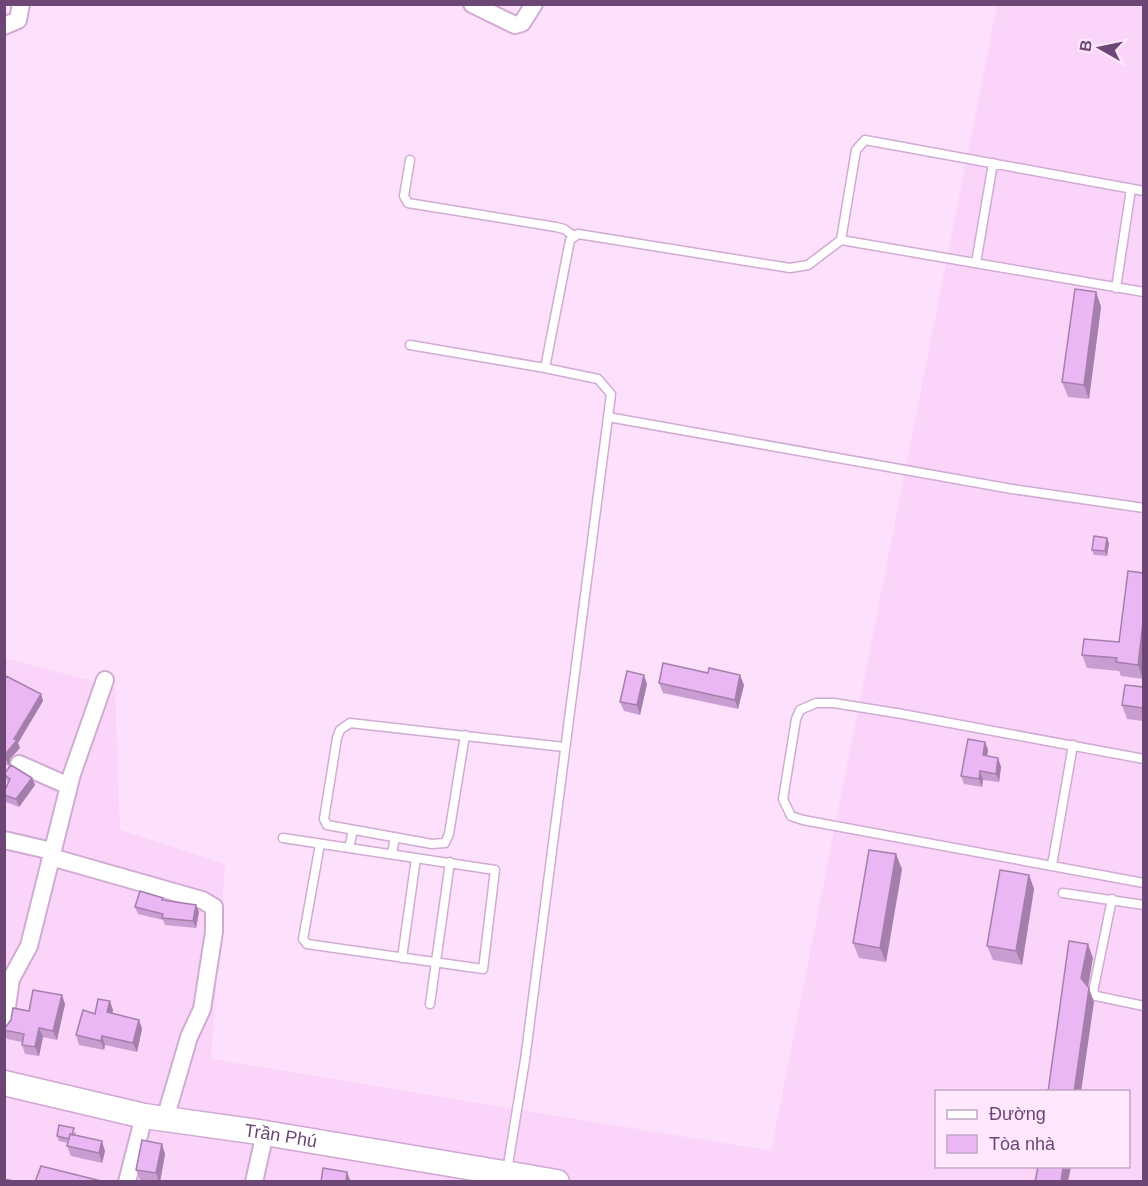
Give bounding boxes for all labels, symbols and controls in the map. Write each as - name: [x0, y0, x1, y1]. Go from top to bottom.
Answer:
- north arrow: [1070, 18, 1130, 78]
- text: B: [1076, 39, 1095, 53]
- legend: [935, 1090, 1130, 1168]
- text: Đường: [989, 1104, 1046, 1124]
- street label: Trần Phú: [243, 1120, 319, 1152]
- text: Tòa nhà: [989, 1134, 1056, 1154]

